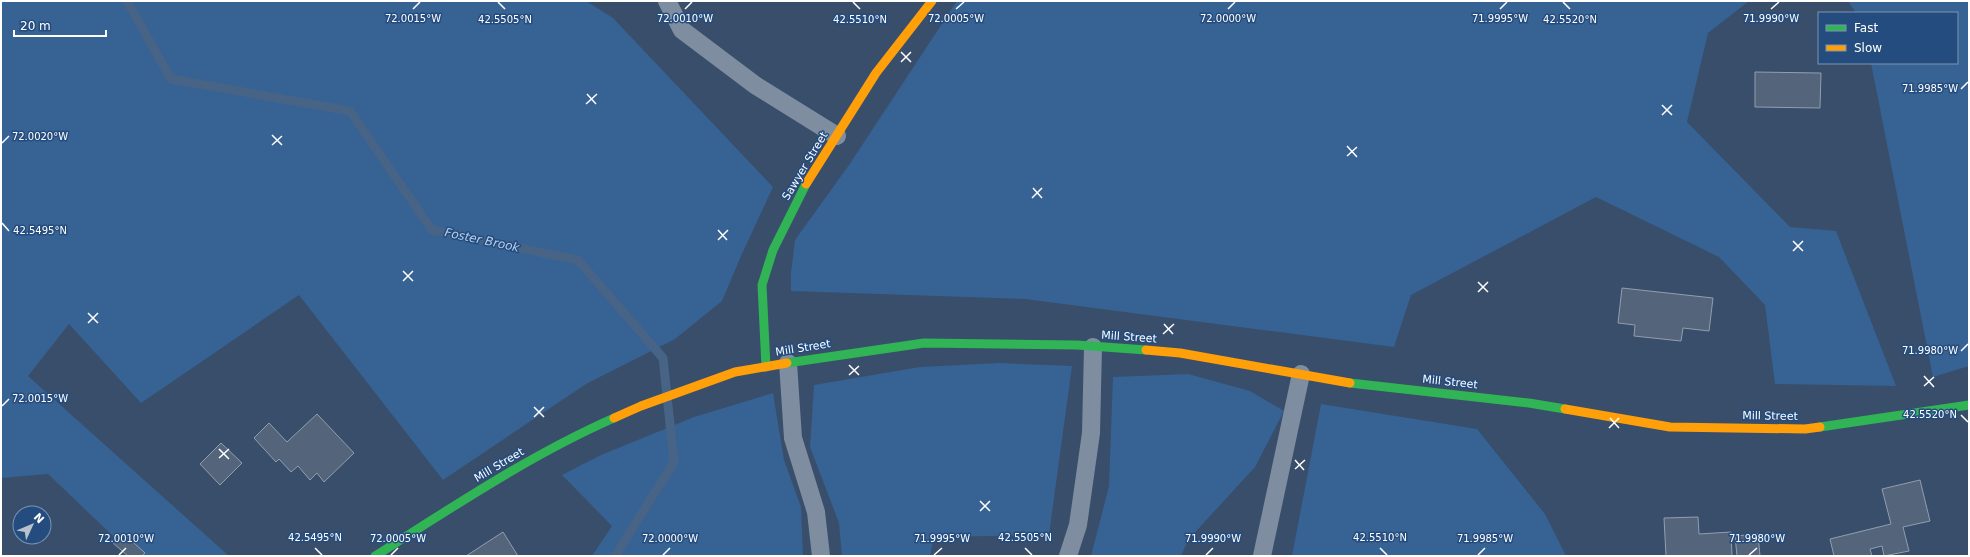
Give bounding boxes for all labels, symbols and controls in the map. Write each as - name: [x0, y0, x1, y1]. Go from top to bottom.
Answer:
- scale bar: [14, 12, 106, 38]
- legend: [1818, 12, 1958, 64]
- text: 72.0015°W: [385, 13, 441, 24]
- text: 72.0010°W: [657, 13, 713, 24]
- text: 72.0005°W: [928, 13, 984, 24]
- text: 72.0000°W: [1200, 13, 1256, 24]
- text: 71.9995°W: [1472, 13, 1528, 24]
- text: 71.9990°W: [1743, 13, 1799, 24]
- text: 42.5505°N: [478, 14, 532, 25]
- text: 42.5510°N: [833, 14, 887, 25]
- text: 42.5520°N: [1543, 14, 1597, 25]
- text: 20 m: [20, 19, 51, 33]
- text: Fast: [1854, 21, 1878, 35]
- text: Slow: [1854, 41, 1882, 55]
- text: 71.9985°W: [1902, 83, 1958, 94]
- street label: Sawyer Street: [779, 129, 831, 203]
- text: 72.0020°W: [12, 131, 68, 142]
- text: 42.5495°N: [13, 225, 67, 236]
- water label: Foster Brook: [443, 225, 522, 255]
- street label: Mill Street: [1101, 329, 1158, 345]
- street label: Mill Street: [775, 337, 832, 359]
- text: 71.9980°W: [1902, 345, 1958, 356]
- street label: Mill Street: [1422, 373, 1479, 391]
- text: 72.0015°W: [12, 393, 68, 404]
- street label: Mill Street: [1742, 409, 1799, 423]
- text: 42.5520°N: [1903, 409, 1957, 420]
- street label: Mill Street: [472, 445, 527, 485]
- north arrow: [12, 505, 52, 545]
- text: N: [31, 511, 47, 526]
- text: 42.5495°N: [288, 532, 342, 543]
- text: 42.5505°N: [998, 532, 1052, 543]
- text: 42.5510°N: [1353, 532, 1407, 543]
- text: 72.0010°W: [98, 533, 154, 544]
- text: 72.0005°W: [370, 533, 426, 544]
- text: 72.0000°W: [642, 533, 698, 544]
- text: 71.9995°W: [914, 533, 970, 544]
- text: 71.9990°W: [1185, 533, 1241, 544]
- text: 71.9985°W: [1457, 533, 1513, 544]
- text: 71.9980°W: [1729, 533, 1785, 544]

